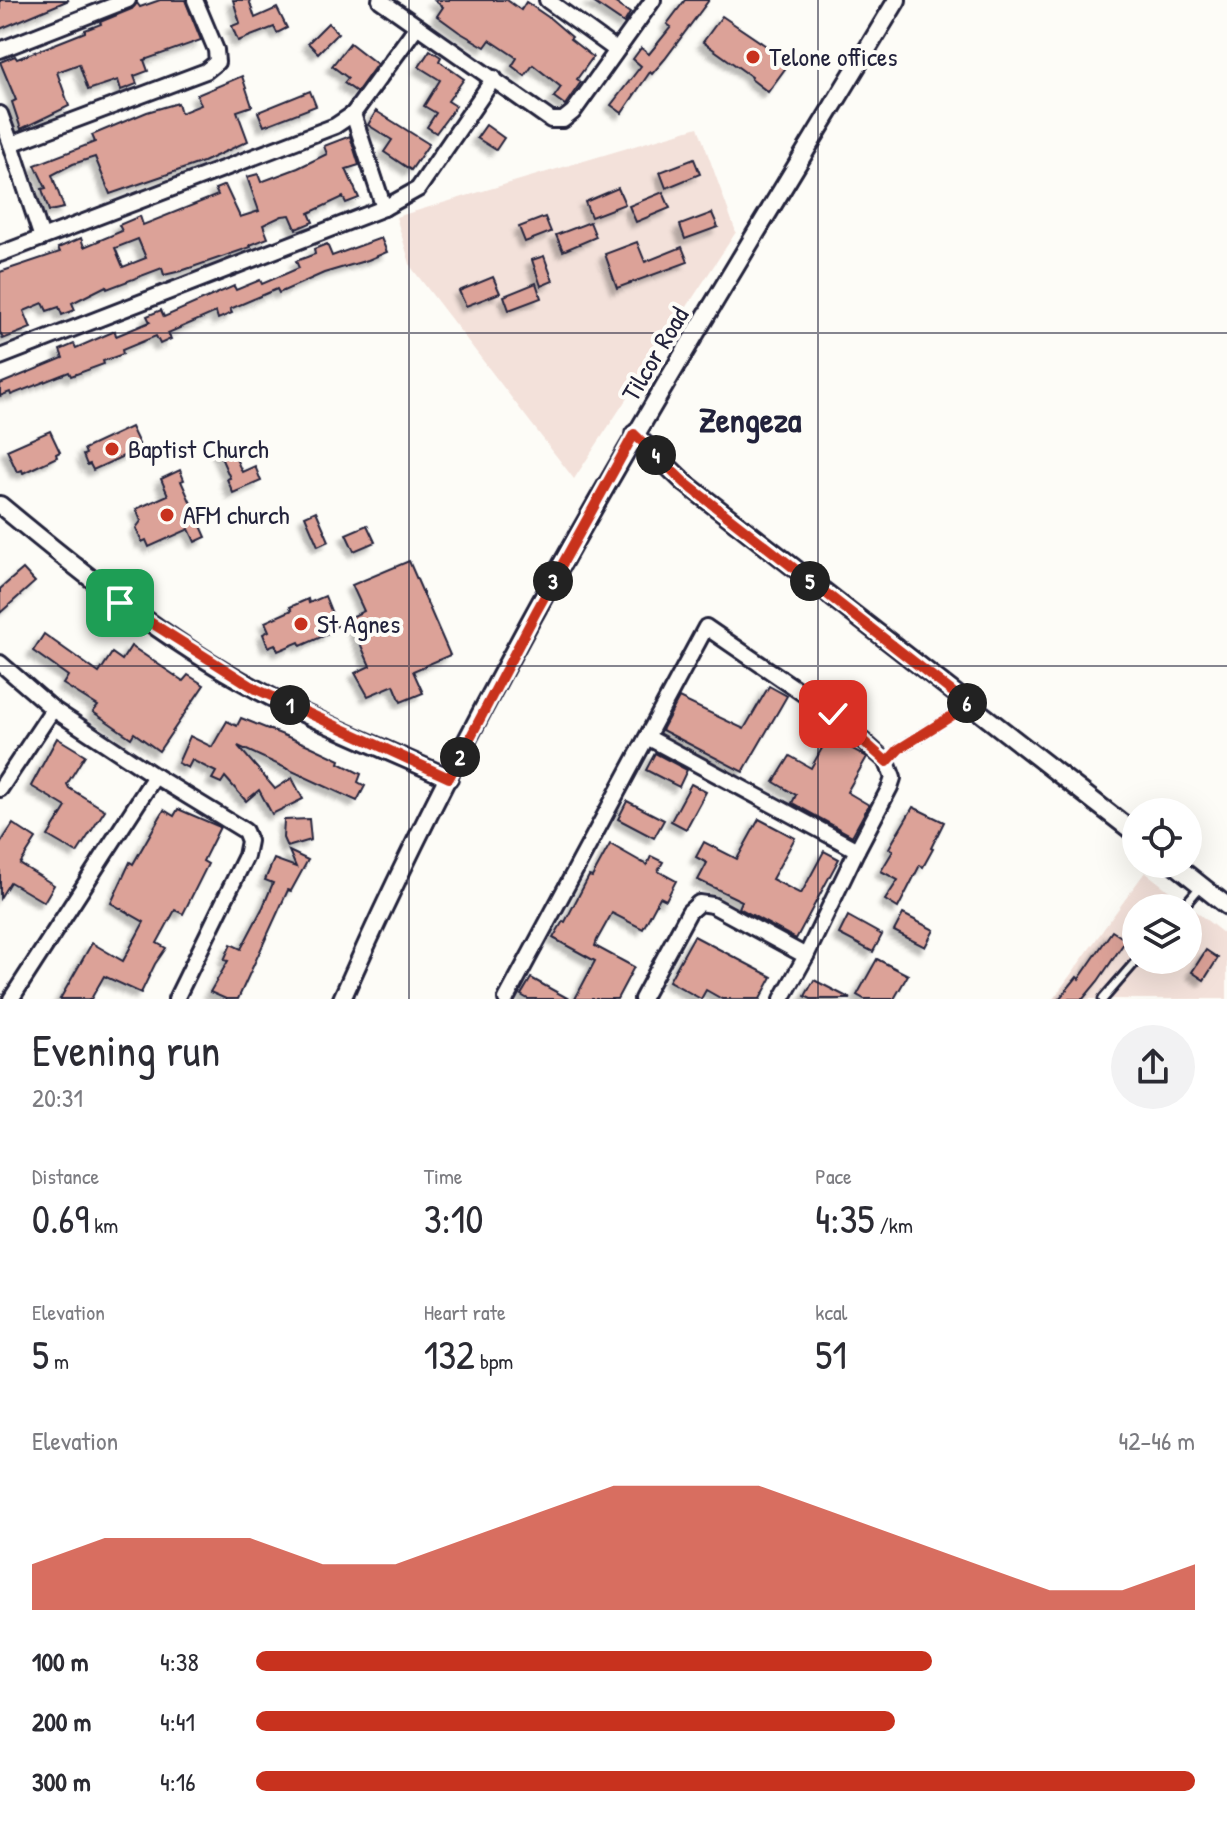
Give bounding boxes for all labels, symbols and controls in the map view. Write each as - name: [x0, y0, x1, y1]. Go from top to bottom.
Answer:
- place label: Telone offices: [769, 39, 897, 74]
- marker: Telone offices: [744, 48, 762, 66]
- street label: Tilcor Road: [613, 300, 696, 407]
- district label: Zengeza: [699, 397, 802, 444]
- place label: Baptist Church: [128, 431, 269, 466]
- pin: 4: [636, 435, 676, 475]
- marker: Baptist Church: [103, 440, 121, 458]
- text: 4: [652, 440, 660, 470]
- place label: AFM church: [183, 497, 289, 532]
- marker: AFM church: [158, 506, 176, 524]
- pin: 3: [533, 561, 573, 601]
- pin: 5: [790, 561, 830, 601]
- text: 3: [548, 566, 558, 596]
- text: 5: [805, 566, 815, 596]
- pin: [86, 569, 154, 637]
- icon: arrive: [98, 581, 142, 625]
- place label: St Agnes: [317, 606, 400, 641]
- marker: St Agnes: [292, 615, 310, 633]
- pin: [799, 680, 867, 748]
- pin: 6: [947, 683, 987, 723]
- pin: 1: [270, 685, 310, 725]
- text: 6: [963, 688, 971, 718]
- text: 1: [286, 690, 294, 720]
- icon: check: [811, 692, 855, 736]
- pin: 2: [440, 737, 480, 777]
- text: 2: [455, 742, 465, 772]
- map controls: [1122, 798, 1202, 974]
- button: locate: [1122, 798, 1202, 878]
- button: layers: [1122, 894, 1202, 974]
- text: Evening run: [32, 1020, 220, 1080]
- button: share: [1111, 1025, 1195, 1109]
- text: 20:31: [32, 1080, 83, 1115]
- text: Distance: [32, 1161, 99, 1191]
- text: Time: [424, 1161, 463, 1191]
- text: Pace: [815, 1161, 852, 1191]
- text: 0.69: [32, 1191, 89, 1245]
- text: 3:10: [424, 1191, 483, 1245]
- text: 4:35: [815, 1191, 874, 1245]
- text: km: [89, 1210, 118, 1240]
- text: /km: [874, 1210, 913, 1240]
- text: Elevation: [32, 1297, 105, 1327]
- text: Heart rate: [424, 1297, 506, 1327]
- text: kcal: [815, 1297, 847, 1327]
- text: 5: [32, 1327, 49, 1381]
- text: 132: [424, 1327, 475, 1381]
- text: 51: [815, 1327, 847, 1381]
- text: m: [49, 1346, 69, 1376]
- text: bpm: [475, 1346, 513, 1376]
- text: Elevation: [32, 1423, 118, 1458]
- text: 42–46 m: [1118, 1423, 1195, 1458]
- text: 100 m: [32, 1644, 88, 1679]
- text: 4:38: [160, 1644, 199, 1679]
- text: 200 m: [32, 1704, 91, 1739]
- text: 4:41: [160, 1704, 195, 1739]
- text: 300 m: [32, 1764, 91, 1799]
- text: 4:16: [160, 1764, 196, 1799]

